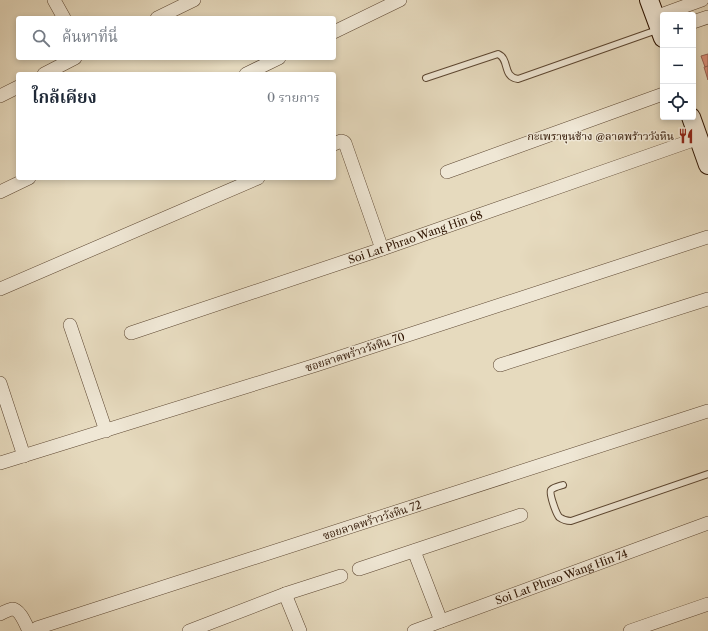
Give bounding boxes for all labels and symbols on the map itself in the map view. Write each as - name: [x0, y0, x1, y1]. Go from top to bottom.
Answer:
- restaurant icon: กะเพราขุนช้าง @ลาดพร้าววังหิน: [677, 127, 695, 145]
- place label: กะเพราขุนช้าง @ลาดพร้าววังหิน: [527, 129, 674, 144]
- street label: Soi Lat Phrao Wang Hin 68: [346, 207, 484, 267]
- street label: ซอยลาดพร้าววังหิน 70: [303, 329, 407, 375]
- street label: ซอยลาดพร้าววังหิน 72: [321, 497, 423, 543]
- street label: Soi Lat Phrao Wang Hin 74: [493, 546, 629, 608]

